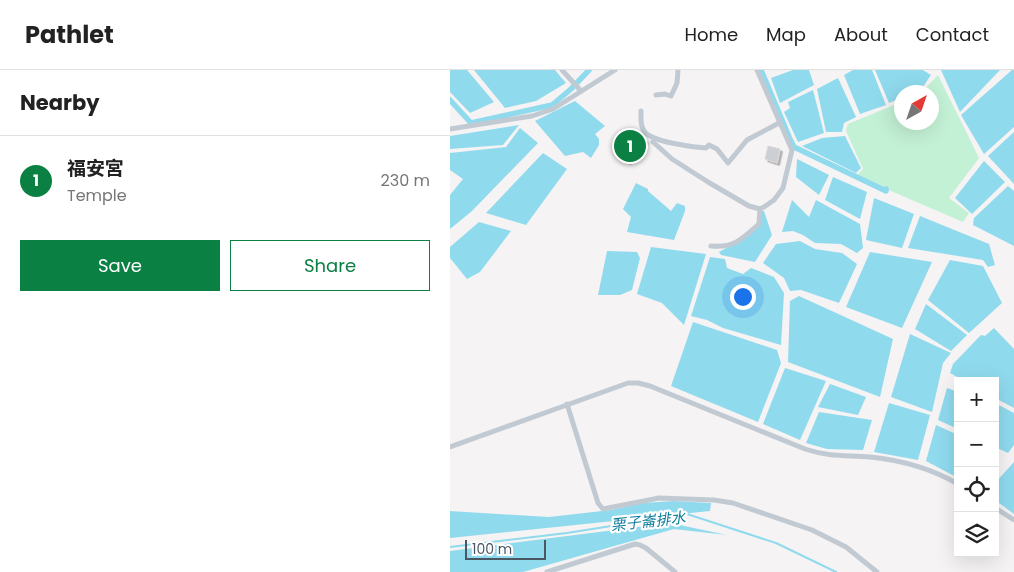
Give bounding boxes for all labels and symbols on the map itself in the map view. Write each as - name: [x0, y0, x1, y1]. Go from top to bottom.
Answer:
- north arrow: [894, 85, 939, 130]
- pin: 1: [614, 127, 646, 165]
- your location: [730, 284, 756, 310]
- water label: 栗子崙排水: [610, 507, 687, 535]
- scale bar: [465, 537, 546, 560]

